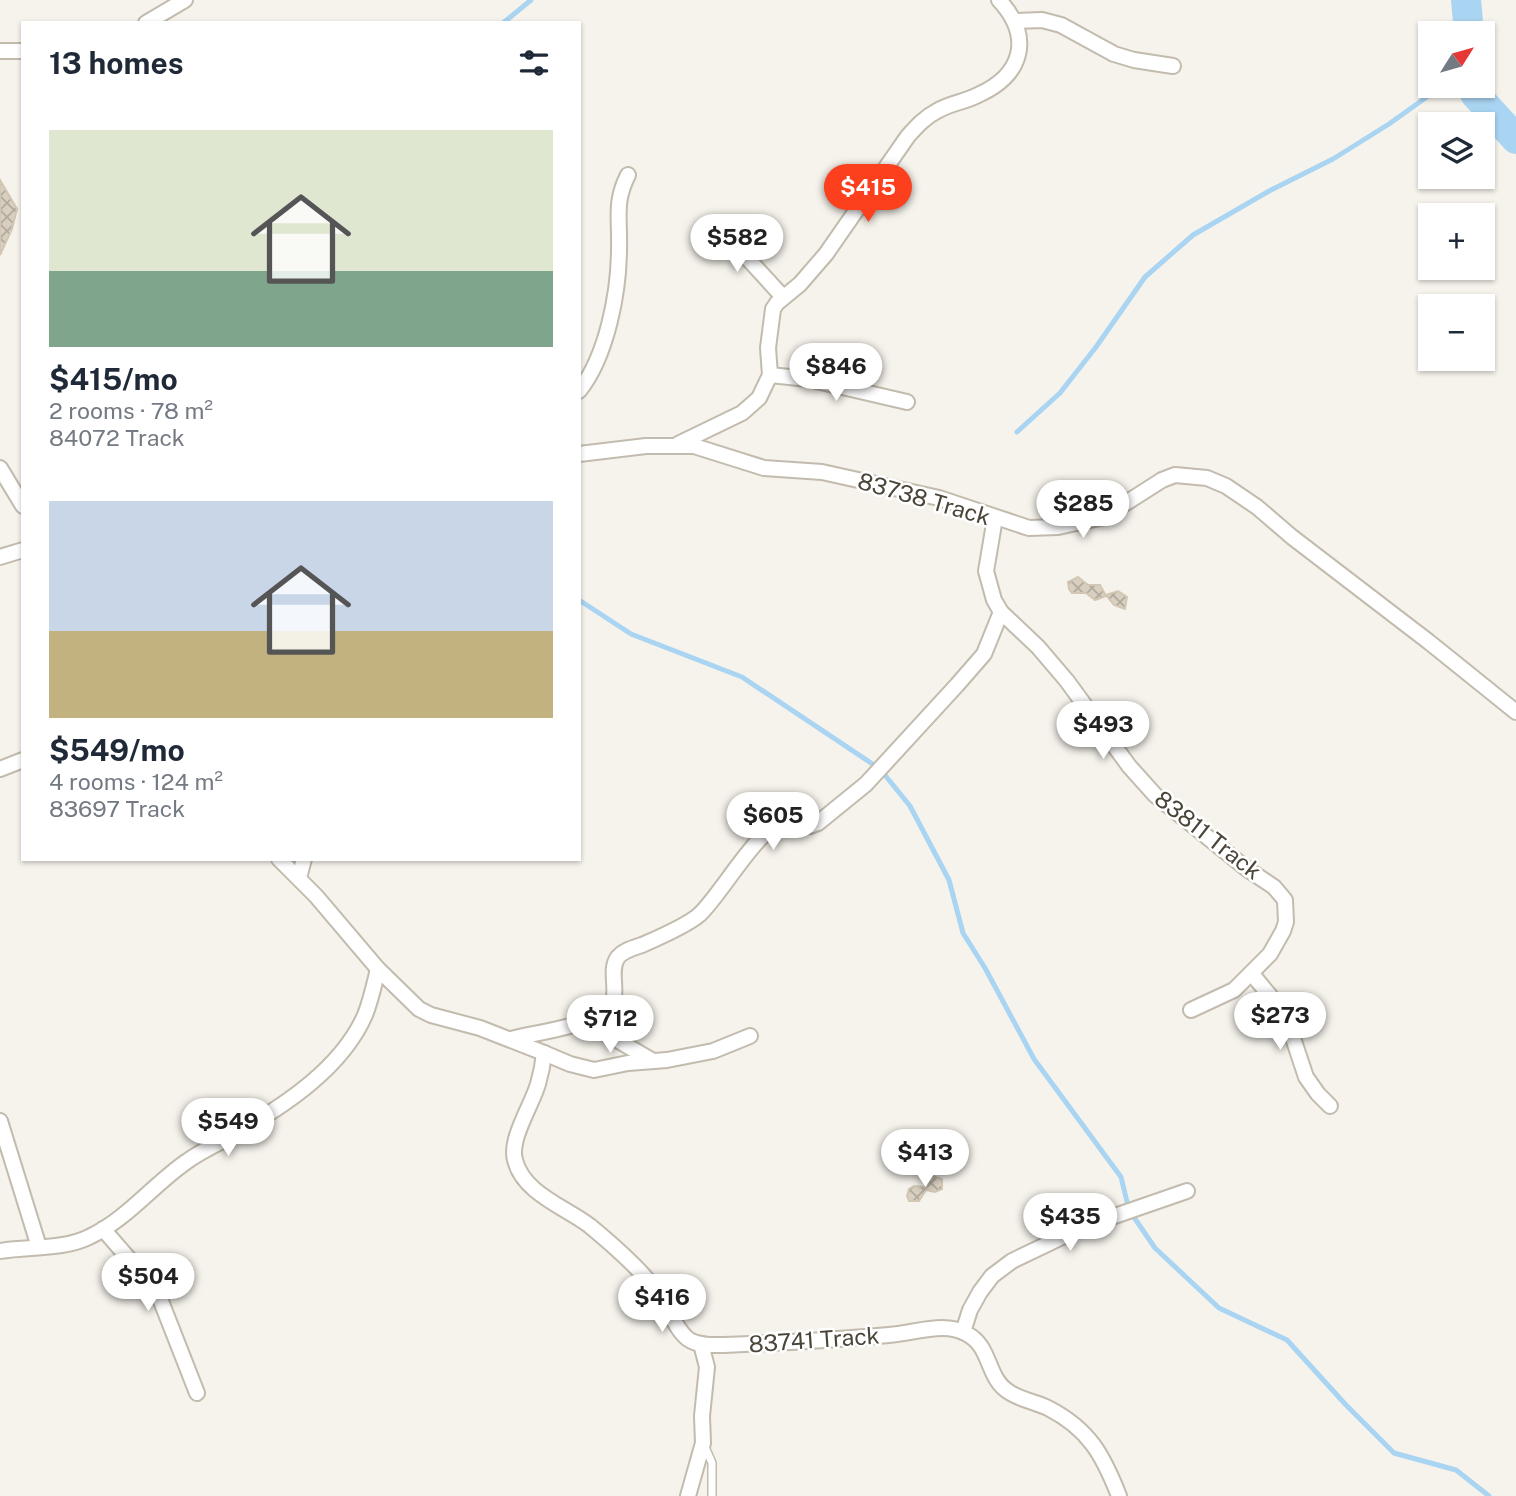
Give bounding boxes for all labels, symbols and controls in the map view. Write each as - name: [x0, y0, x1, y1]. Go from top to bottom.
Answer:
- north arrow: [1418, 21, 1494, 98]
- map controls: [1418, 21, 1495, 371]
- icon: filters: [515, 44, 553, 82]
- text: 13 homes: [49, 45, 184, 81]
- button: layers: [1418, 112, 1495, 189]
- pin: $415: [827, 164, 909, 224]
- text: $415: [840, 173, 896, 200]
- icon: home: [238, 176, 364, 302]
- button: +: [1418, 203, 1495, 280]
- pin: $582: [696, 215, 778, 274]
- text: $582: [706, 223, 768, 250]
- button: −: [1418, 294, 1495, 371]
- pin: $846: [795, 344, 877, 403]
- text: $846: [805, 352, 867, 379]
- text: $415/mo: [49, 361, 178, 397]
- text: 2 rooms · 78 m²: [49, 397, 213, 424]
- text: 84072 Track: [49, 424, 185, 451]
- street label: 83738 Track: [855, 467, 994, 530]
- pin: $285: [1042, 480, 1124, 540]
- text: $285: [1052, 489, 1114, 516]
- icon: home: [238, 547, 364, 673]
- pin: $493: [1062, 702, 1144, 761]
- text: $493: [1072, 710, 1134, 737]
- text: $549/mo: [49, 732, 185, 768]
- text: 4 rooms · 124 m²: [49, 768, 223, 795]
- street label: 83811 Track: [1150, 785, 1267, 885]
- pin: $605: [732, 792, 814, 852]
- text: 83697 Track: [49, 795, 185, 822]
- text: $605: [742, 801, 804, 828]
- pin: $273: [1239, 992, 1321, 1052]
- pin: $712: [569, 996, 651, 1055]
- text: $273: [1250, 1001, 1310, 1028]
- text: $712: [583, 1004, 637, 1031]
- pin: $549: [187, 1098, 269, 1158]
- text: $549: [197, 1107, 259, 1134]
- pin: $413: [884, 1130, 966, 1189]
- text: $413: [897, 1138, 953, 1165]
- pin: $435: [1029, 1194, 1111, 1253]
- text: $435: [1039, 1202, 1101, 1229]
- pin: $504: [107, 1254, 189, 1313]
- text: $504: [117, 1262, 179, 1289]
- pin: $416: [621, 1274, 703, 1334]
- text: $416: [634, 1283, 690, 1310]
- street label: 83741 Track: [748, 1321, 880, 1358]

